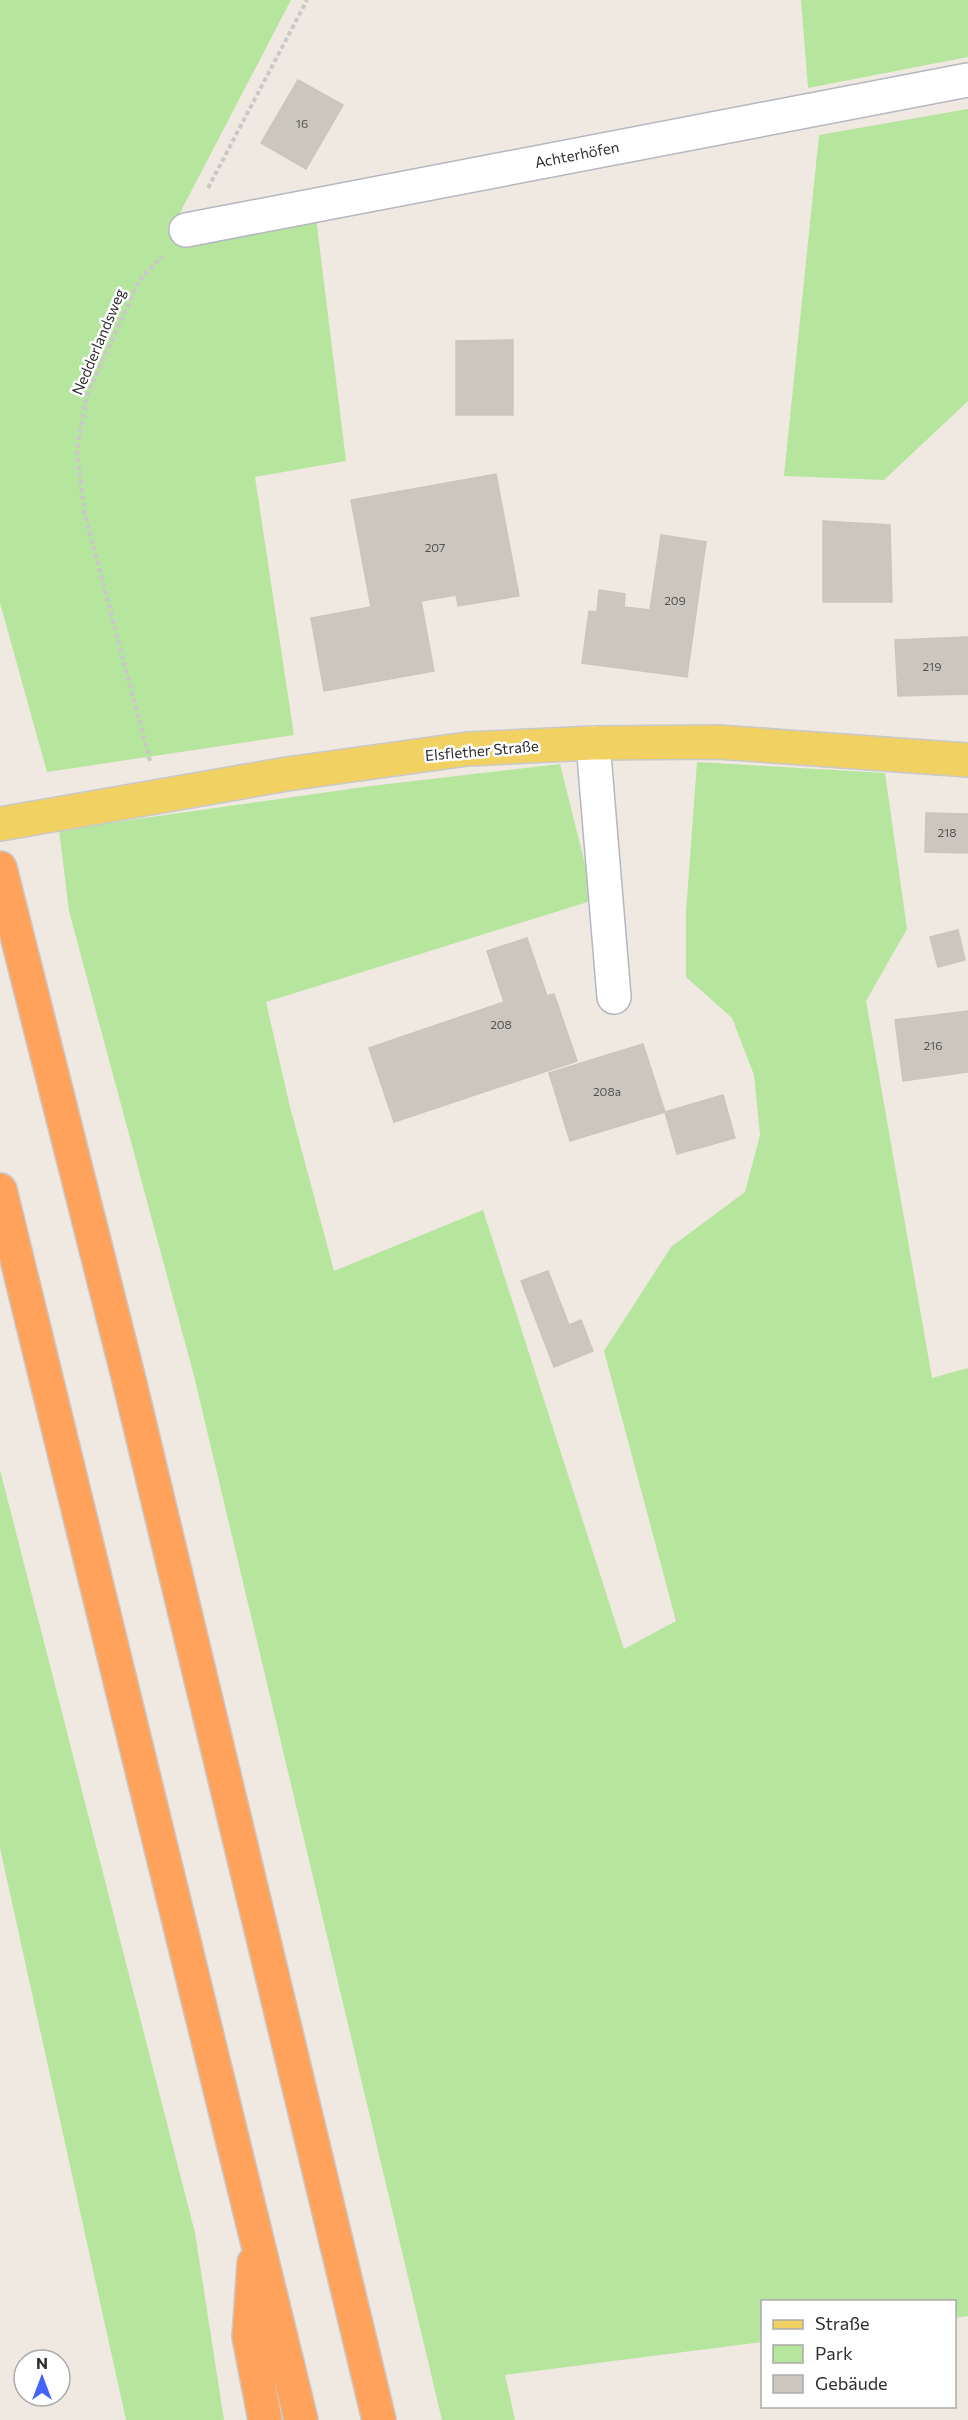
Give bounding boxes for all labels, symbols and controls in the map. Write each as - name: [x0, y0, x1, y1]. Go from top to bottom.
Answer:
- house number: 16: [296, 116, 308, 130]
- street label: Achterhöfen: [533, 137, 620, 171]
- street label: Nedderlandsweg: [68, 286, 129, 398]
- house number: 207: [425, 540, 445, 554]
- house number: 209: [664, 593, 686, 607]
- house number: 219: [922, 659, 942, 673]
- street label: Elsflether Straße: [424, 736, 540, 764]
- house number: 218: [937, 825, 957, 839]
- house number: 208: [490, 1017, 512, 1031]
- house number: 216: [923, 1038, 943, 1052]
- house number: 208a: [593, 1084, 621, 1098]
- legend: [761, 2300, 956, 2408]
- text: Straße: [815, 2312, 870, 2334]
- text: Park: [815, 2342, 853, 2364]
- north arrow: [12, 2348, 72, 2408]
- text: N: [36, 2353, 48, 2372]
- text: Gebäude: [815, 2372, 888, 2394]

